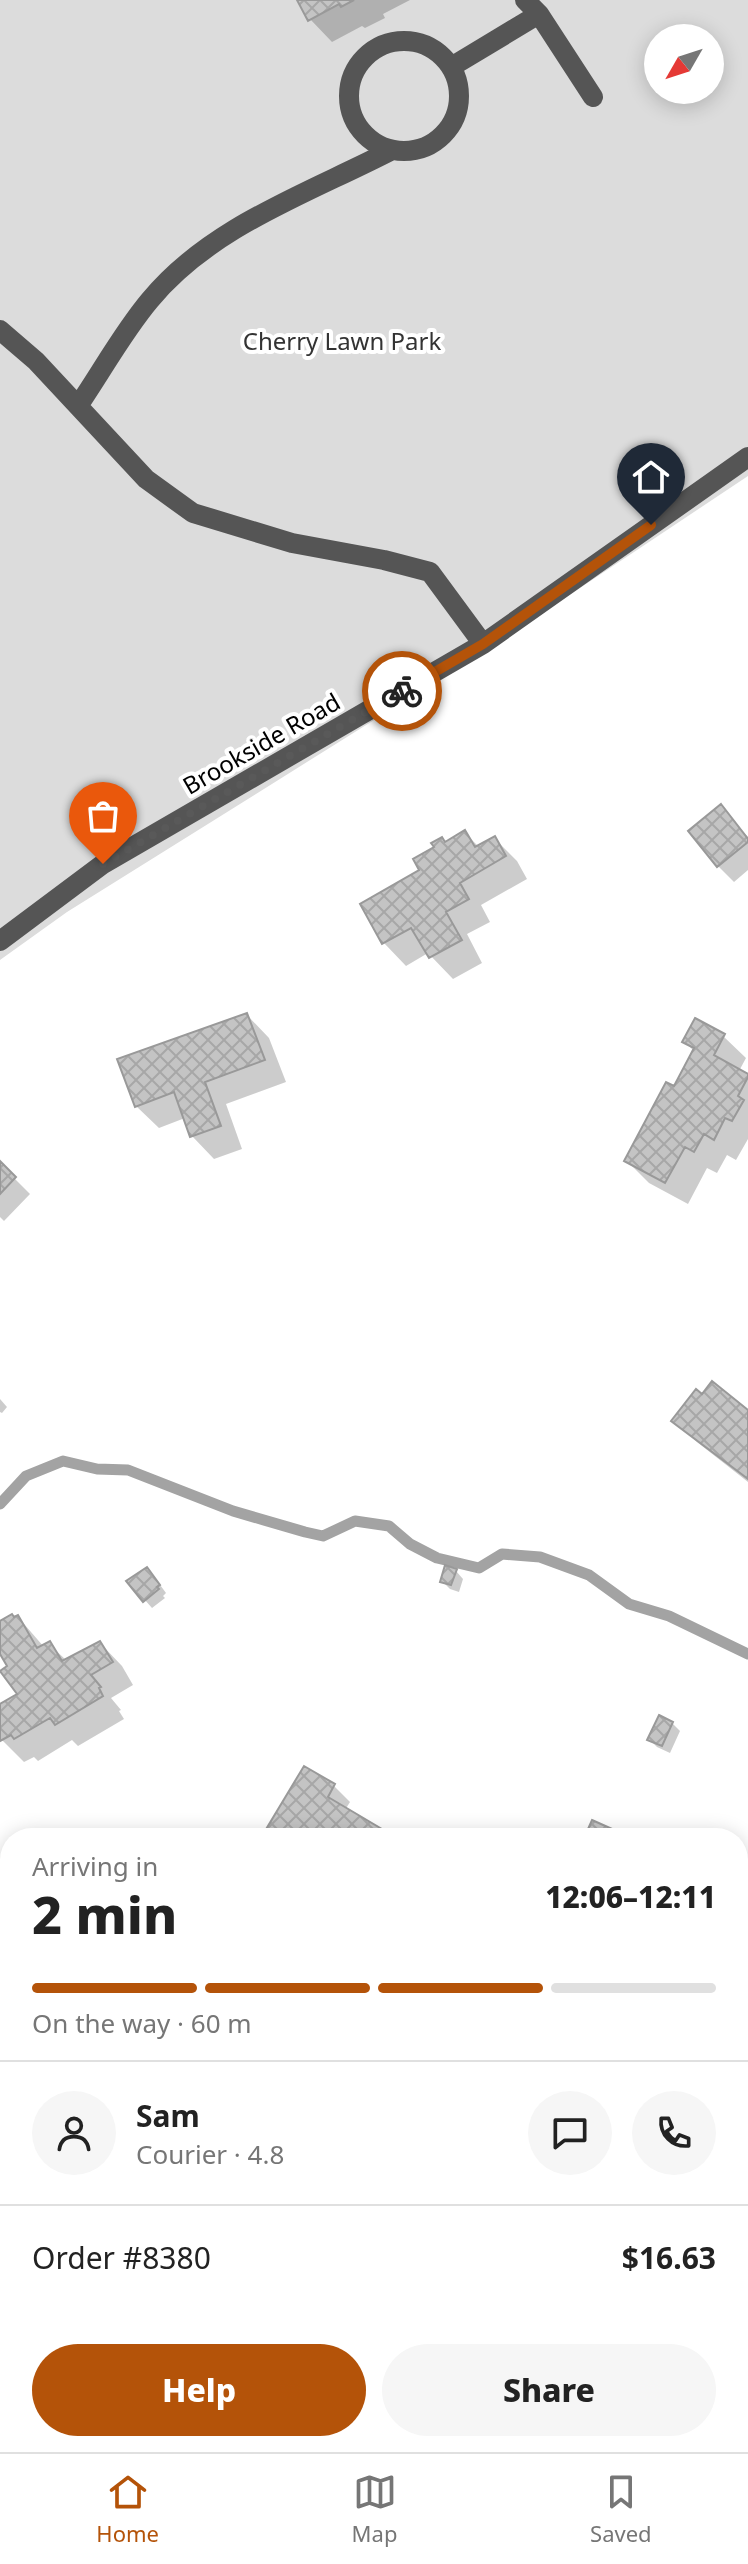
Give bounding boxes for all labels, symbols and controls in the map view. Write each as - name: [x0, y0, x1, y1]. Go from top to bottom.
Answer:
- north arrow: [644, 24, 724, 104]
- map controls: [644, 24, 724, 104]
- park label: Cherry Lawn Park: [243, 324, 441, 357]
- pin: [617, 443, 685, 525]
- icon: home: [629, 455, 673, 499]
- courier: [362, 651, 442, 731]
- icon: bike: [380, 669, 424, 713]
- street label: Brookside Road: [176, 685, 346, 801]
- pin: [69, 782, 137, 864]
- icon: bag: [81, 794, 125, 838]
- text: Arriving in: [32, 1848, 158, 1884]
- text: 12:06–12:11: [545, 1876, 716, 1917]
- text: 2 min: [32, 1878, 177, 1949]
- text: On the way · 60 m: [32, 2005, 252, 2041]
- button: person: [32, 2091, 116, 2175]
- button: chat: [528, 2091, 612, 2175]
- button: phone: [632, 2091, 716, 2175]
- text: Sam: [136, 2095, 200, 2136]
- text: Courier · 4.8: [136, 2136, 284, 2172]
- text: Order #8380: [32, 2237, 211, 2278]
- text: $16.63: [622, 2237, 716, 2278]
- button: Help: [32, 2344, 366, 2436]
- button: Share: [382, 2344, 716, 2436]
- tab: Home: [96, 2470, 159, 2548]
- tab: Map: [352, 2470, 397, 2548]
- tab: Saved: [590, 2470, 652, 2548]

